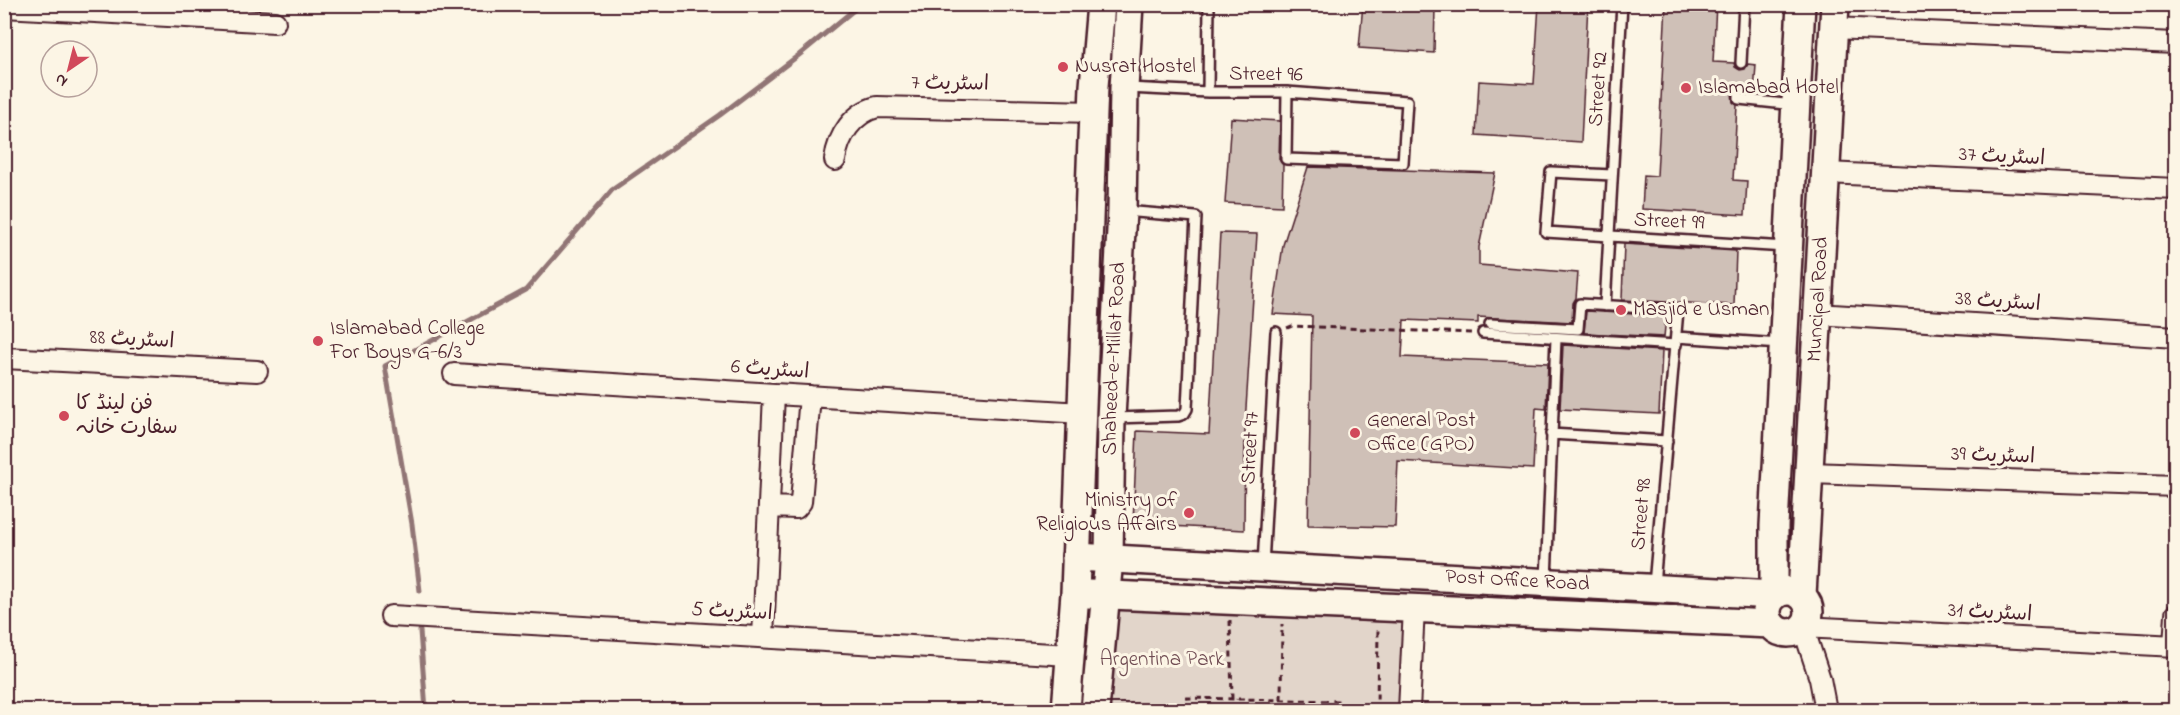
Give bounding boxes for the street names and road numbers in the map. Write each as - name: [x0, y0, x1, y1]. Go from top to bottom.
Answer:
- street label: Street 92: [1581, 51, 1617, 127]
- street label: Street 96: [1229, 59, 1303, 91]
- street label: اسٹریٹ 7: [911, 68, 989, 100]
- street label: اسٹریٹ 37: [1958, 140, 2046, 174]
- street label: Street 99: [1633, 205, 1706, 239]
- street label: Muncipal Road: [1800, 236, 1837, 363]
- street label: Shaheed-e-Millat Road: [1095, 261, 1134, 456]
- street label: اسٹریٹ 38: [1954, 284, 2042, 320]
- street label: اسٹریٹ 88: [89, 323, 175, 357]
- street label: اسٹریٹ 6: [730, 352, 810, 388]
- street label: Street 97: [1234, 410, 1268, 485]
- street label: اسٹریٹ 39: [1950, 440, 2036, 472]
- street label: Street 98: [1624, 477, 1660, 551]
- street label: Post Office Road: [1444, 562, 1590, 600]
- street label: اسٹریٹ 5: [691, 595, 773, 629]
- street label: اسٹریٹ 31: [1947, 596, 2033, 630]

